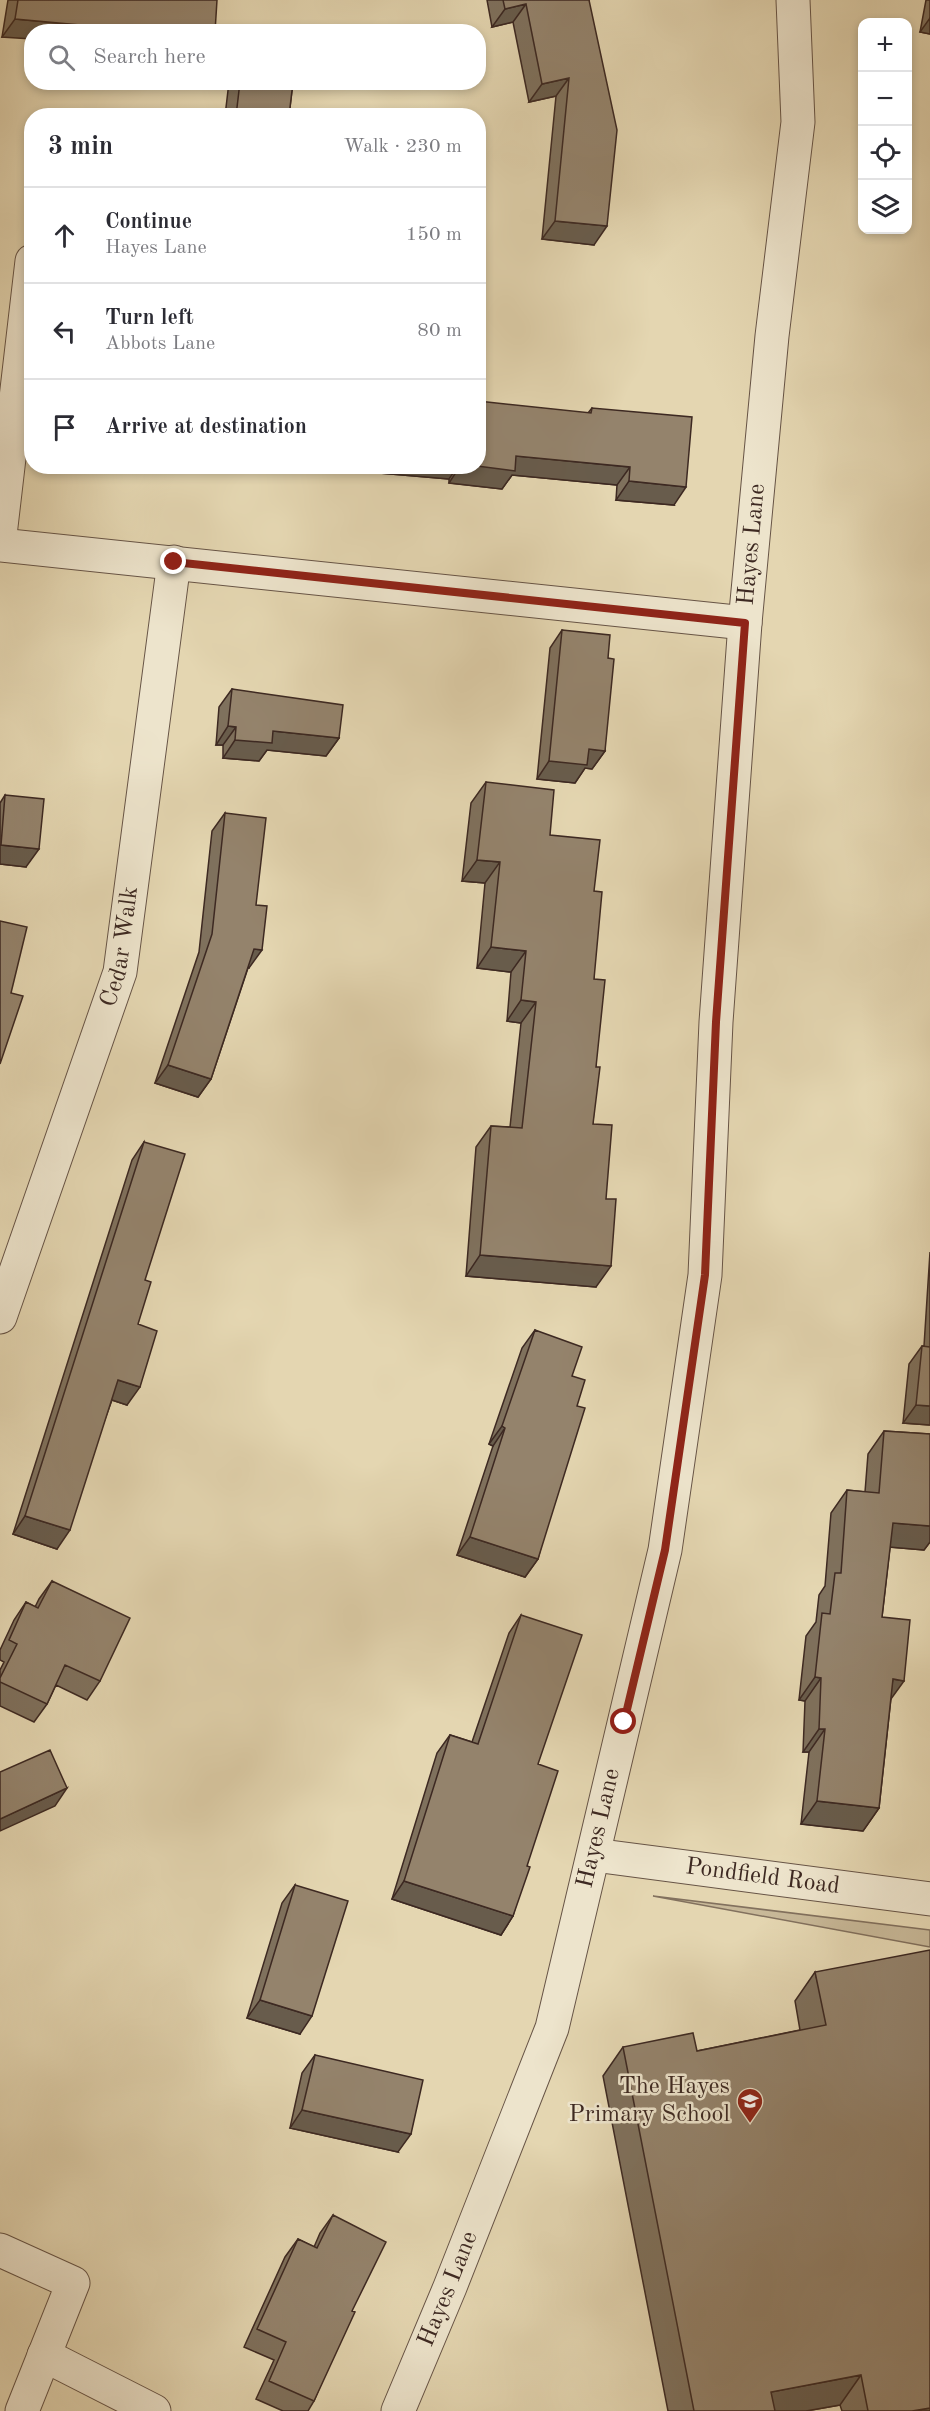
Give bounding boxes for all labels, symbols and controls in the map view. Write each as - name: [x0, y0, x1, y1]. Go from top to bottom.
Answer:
- map controls: [858, 18, 912, 234]
- button: +: [858, 18, 912, 72]
- search box: [24, 24, 486, 90]
- icon: search: [45, 41, 78, 74]
- text: Search here: [93, 46, 206, 68]
- button: −: [858, 72, 912, 126]
- button: locate: [858, 126, 912, 180]
- text: 3 min: [48, 134, 113, 160]
- text: Walk · 230 m: [343, 137, 462, 157]
- button: layers: [858, 180, 912, 234]
- text: Continue: [105, 211, 192, 233]
- icon: ahead: [48, 219, 81, 252]
- text: 150 m: [406, 225, 462, 245]
- text: Hayes Lane: [105, 238, 207, 258]
- text: Turn left: [105, 307, 194, 329]
- icon: left: [48, 315, 81, 348]
- text: 80 m: [417, 321, 462, 341]
- text: Abbots Lane: [105, 334, 215, 354]
- icon: arrive: [48, 411, 81, 444]
- text: Arrive at destination: [105, 416, 307, 438]
- street label: Hayes Lane: [735, 483, 770, 606]
- route end: [160, 548, 186, 574]
- street label: Cedar Walk: [97, 885, 143, 1011]
- route start: [610, 1708, 636, 1734]
- street label: Hayes Lane: [573, 1766, 625, 1891]
- street label: Pondfield Road: [684, 1855, 841, 1899]
- place label: The Hayes Primary School: [568, 2075, 730, 2127]
- school or university icon: The Hayes Primary School: [735, 2086, 765, 2124]
- street label: Hayes Lane: [414, 2228, 483, 2350]

